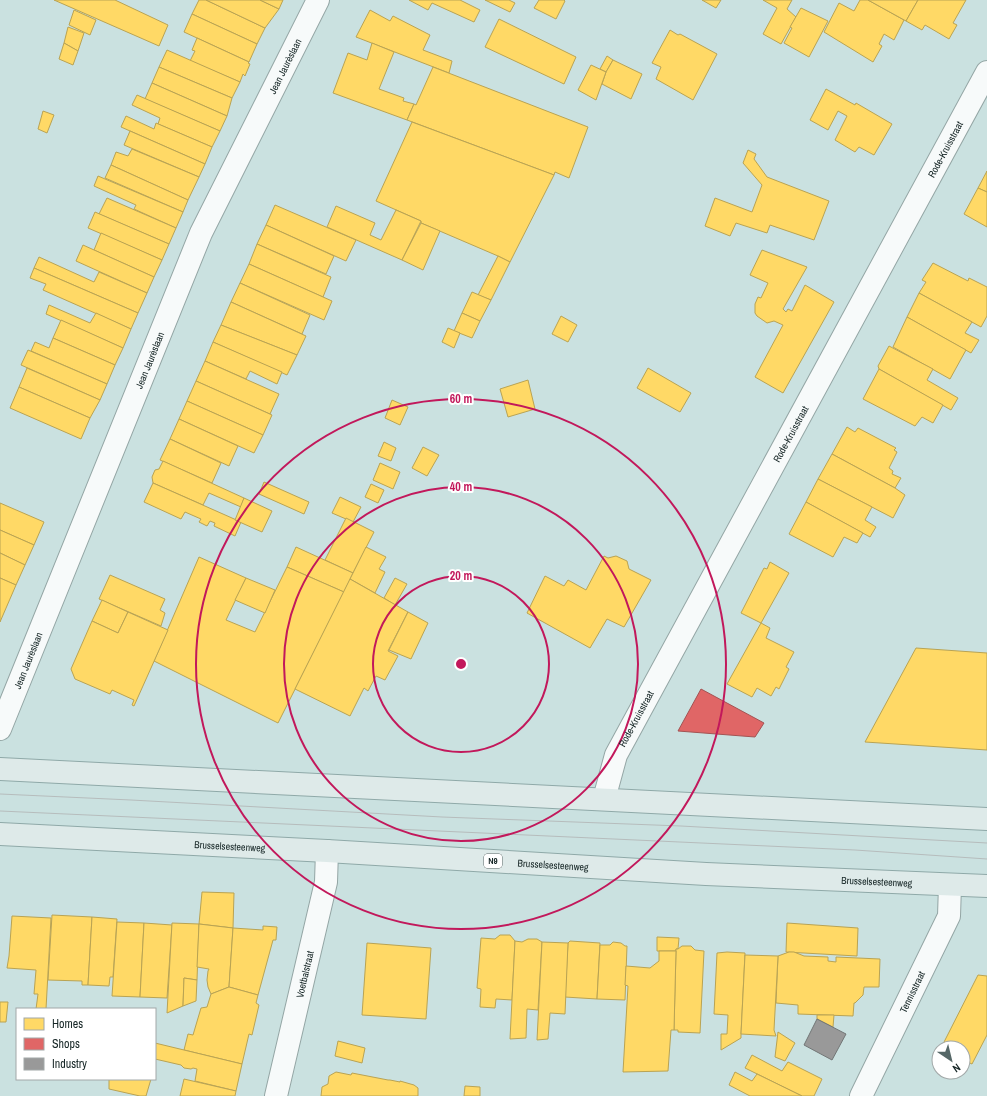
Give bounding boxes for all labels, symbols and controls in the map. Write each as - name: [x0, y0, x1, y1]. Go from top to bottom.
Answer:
- street label: Jean Jaurèslaan: [266, 36, 304, 96]
- street label: Rode-Kruisstraat: [925, 118, 966, 180]
- street label: Jean Jaurèslaan: [132, 330, 167, 390]
- text: 60 m: [450, 391, 472, 407]
- street label: Rode-Kruisstraat: [770, 403, 811, 464]
- text: 40 m: [450, 479, 472, 495]
- text: 20 m: [450, 568, 472, 584]
- street label: Jean Jaurèslaan: [10, 630, 45, 691]
- centre of rings: [454, 657, 468, 671]
- street label: Rode-Kruisstraat: [615, 688, 657, 749]
- street label: Brusselsesteenweg: [194, 838, 266, 854]
- road number: N9: [484, 854, 502, 868]
- street label: Brusselsesteenweg: [517, 856, 590, 873]
- street label: Brusselsesteenweg: [841, 873, 913, 889]
- street label: Voetbalstraat: [293, 949, 316, 999]
- street label: Tennisstraat: [896, 968, 928, 1015]
- legend: [16, 1008, 156, 1080]
- text: Homes: [52, 1016, 83, 1032]
- text: Shops: [52, 1036, 80, 1052]
- north arrow: [931, 1040, 971, 1080]
- text: Industry: [52, 1056, 87, 1072]
- text: N: [950, 1061, 963, 1076]

